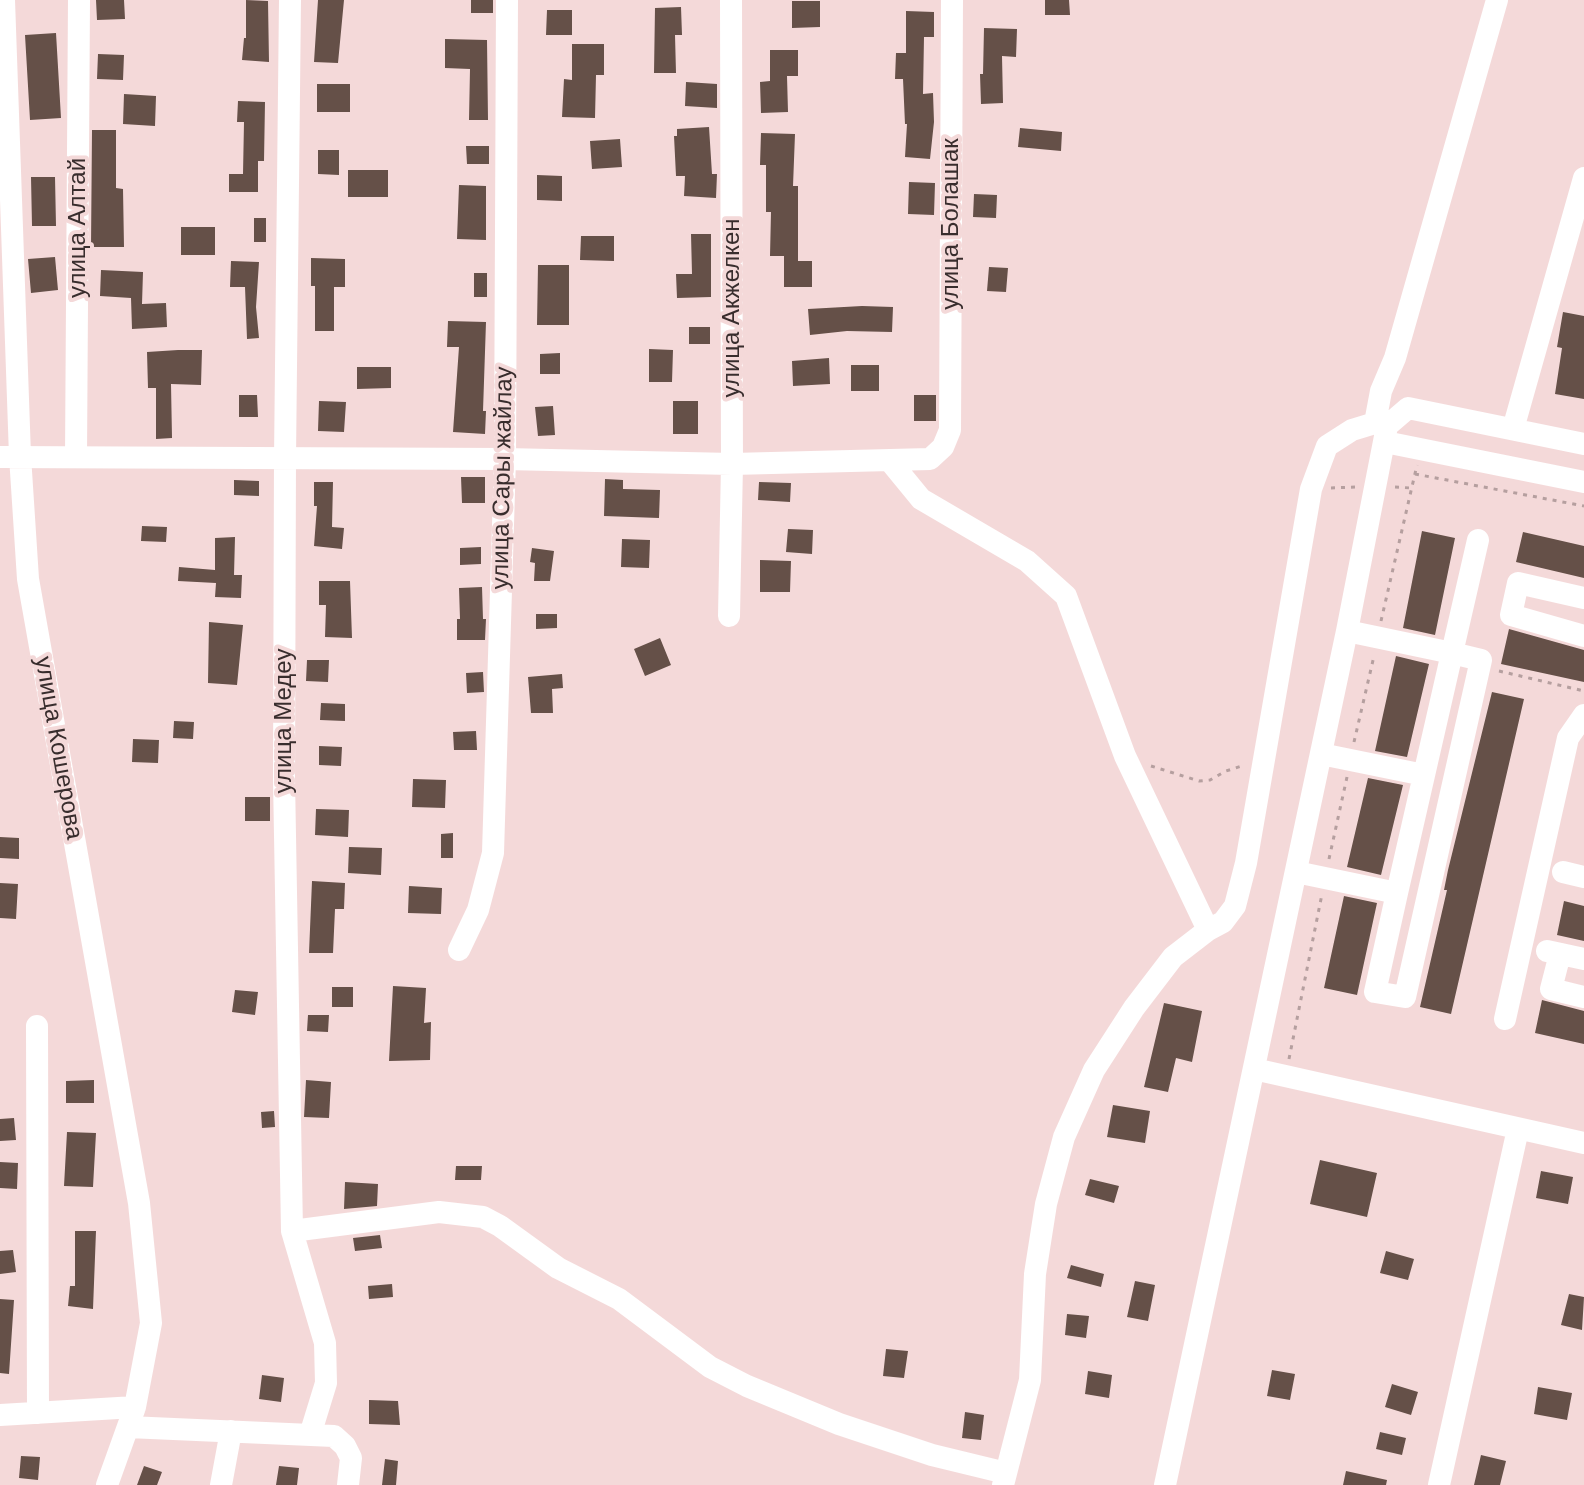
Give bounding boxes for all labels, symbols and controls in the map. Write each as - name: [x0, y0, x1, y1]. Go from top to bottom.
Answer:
- street label: улица Болашак: [937, 138, 965, 310]
- street label: улица Алтай: [64, 158, 92, 298]
- street label: улица Акжелкен: [718, 218, 746, 398]
- street label: улица Сары жайлау: [487, 366, 519, 590]
- street label: улица Медеу: [270, 649, 298, 793]
- street label: улица Кошерова: [28, 654, 88, 842]

